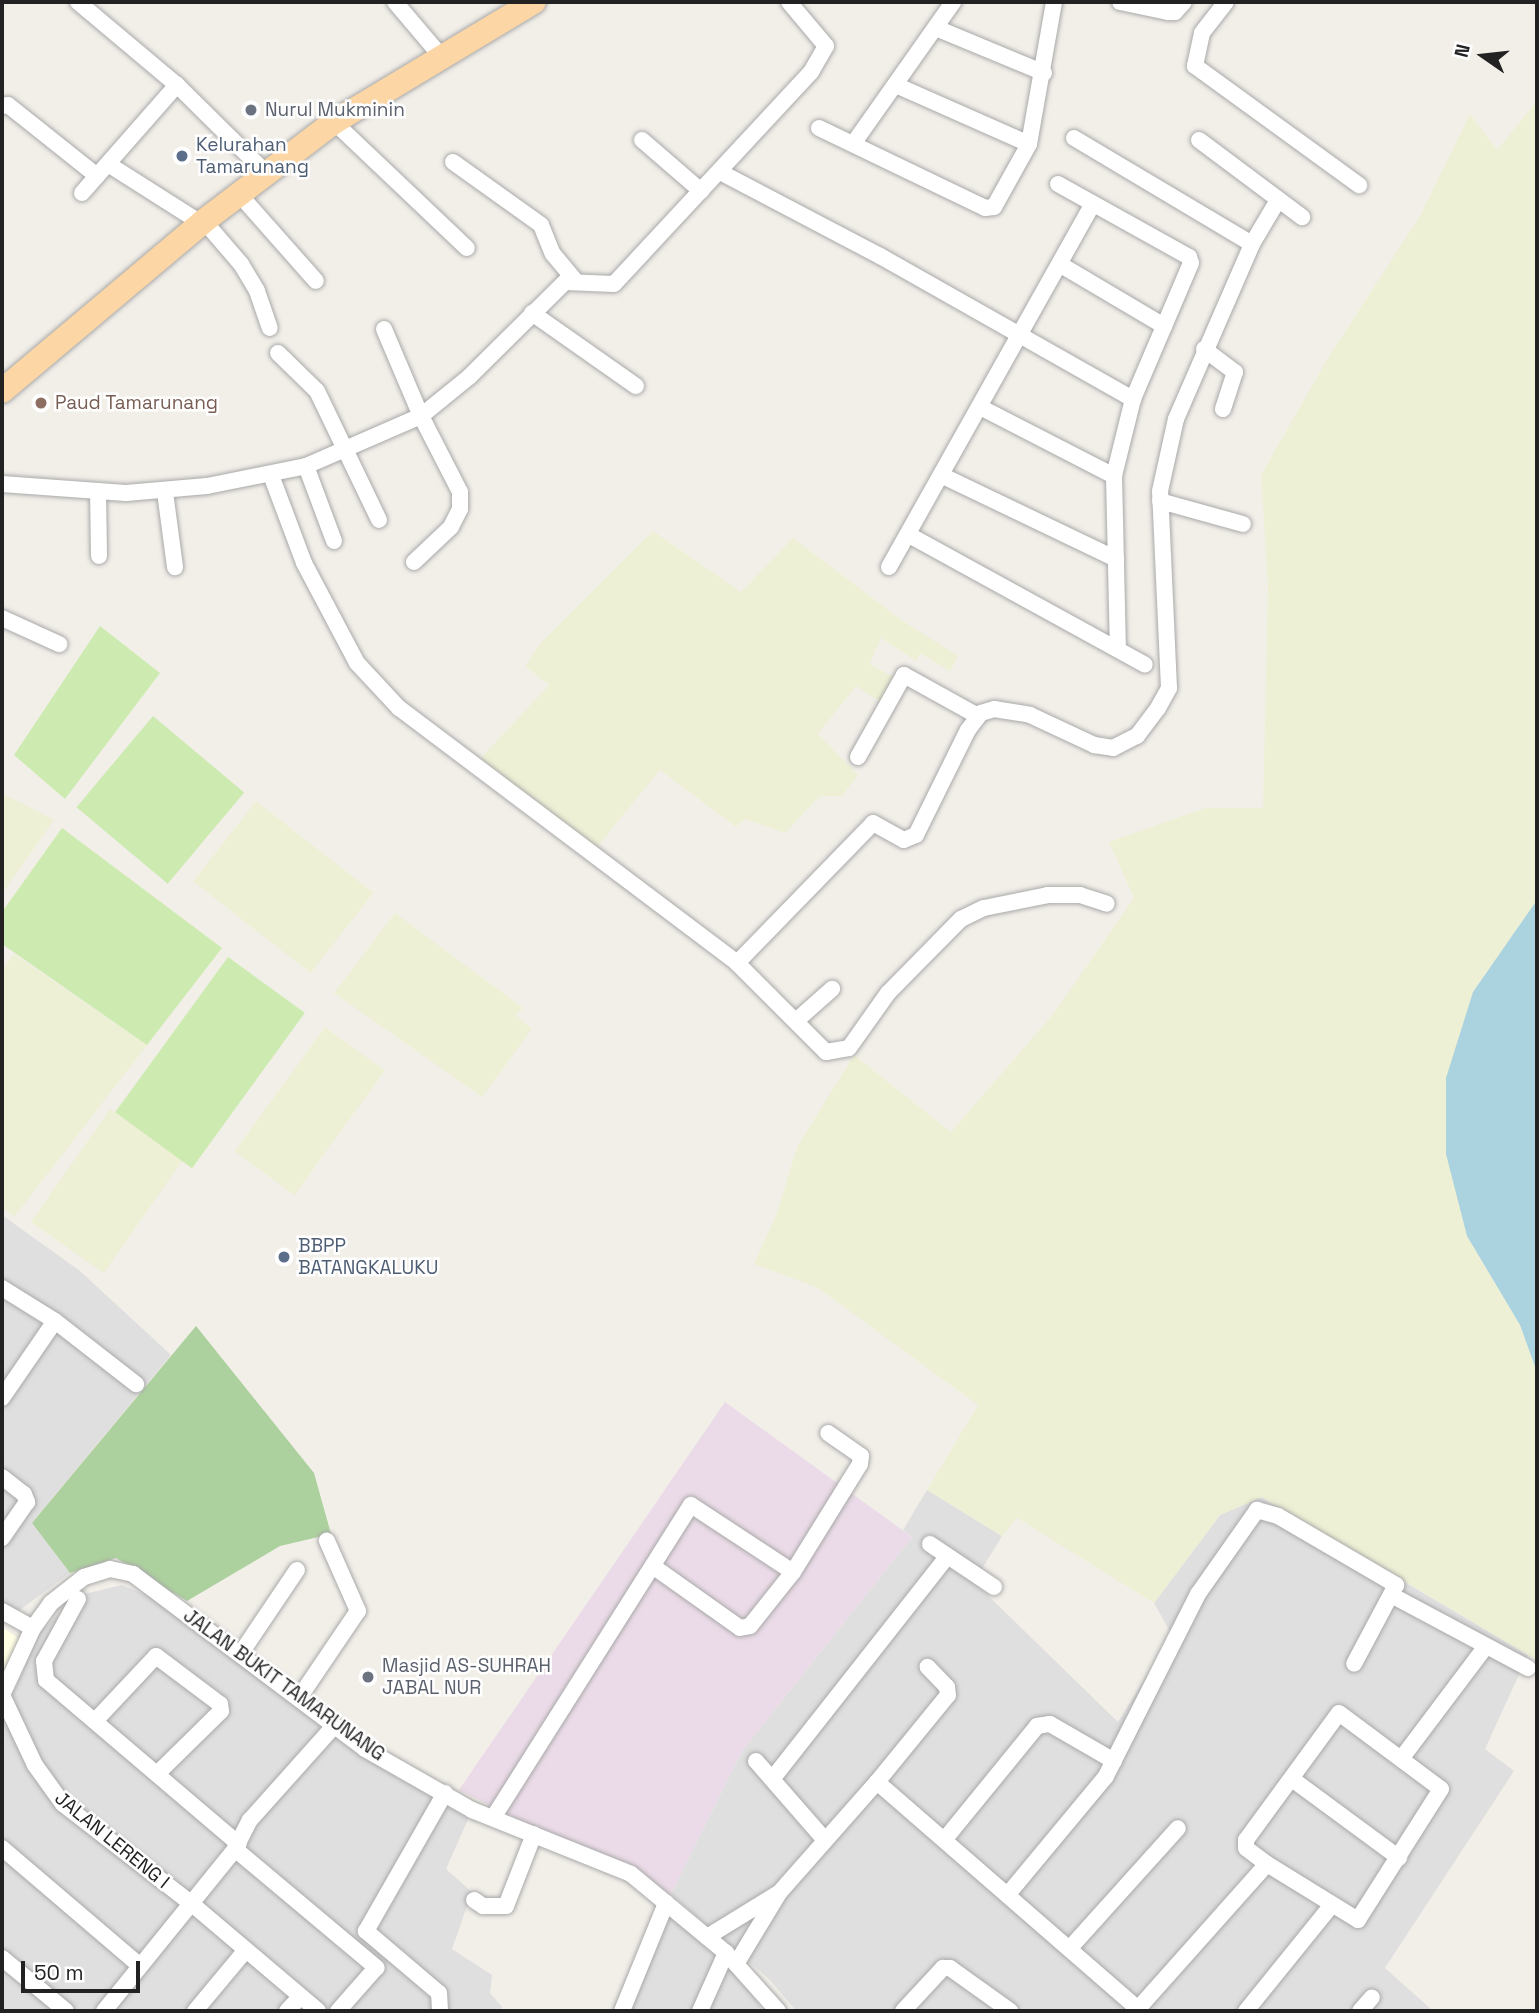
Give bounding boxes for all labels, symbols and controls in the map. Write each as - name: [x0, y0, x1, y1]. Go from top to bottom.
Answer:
- north arrow: [1448, 21, 1518, 91]
- text: N: [1448, 42, 1476, 60]
- place label: Nurul Mukminin: [265, 99, 405, 121]
- marker: Nurul Mukminin: [243, 102, 259, 118]
- place label: Kelurahan Tamarunang: [196, 134, 309, 178]
- marker: Kelurahan Tamarunang: [174, 148, 190, 164]
- place label: Paud Tamarunang: [55, 392, 219, 414]
- marker: Paud Tamarunang: [33, 395, 49, 411]
- place label: BBPP BATANGKALUKU: [298, 1235, 438, 1279]
- marker: BBPP BATANGKALUKU: [276, 1249, 292, 1265]
- street label: JALAN BUKIT TAMARUNANG: [178, 1604, 390, 1766]
- place label: Masjid AS-SUHRAH JABAL NUR: [382, 1655, 551, 1699]
- marker: Masjid AS-SUHRAH JABAL NUR: [360, 1669, 376, 1685]
- street label: JALAN LERENG I: [50, 1787, 174, 1893]
- scale bar: [24, 1946, 144, 1990]
- text: 50 m: [34, 1959, 84, 1986]

